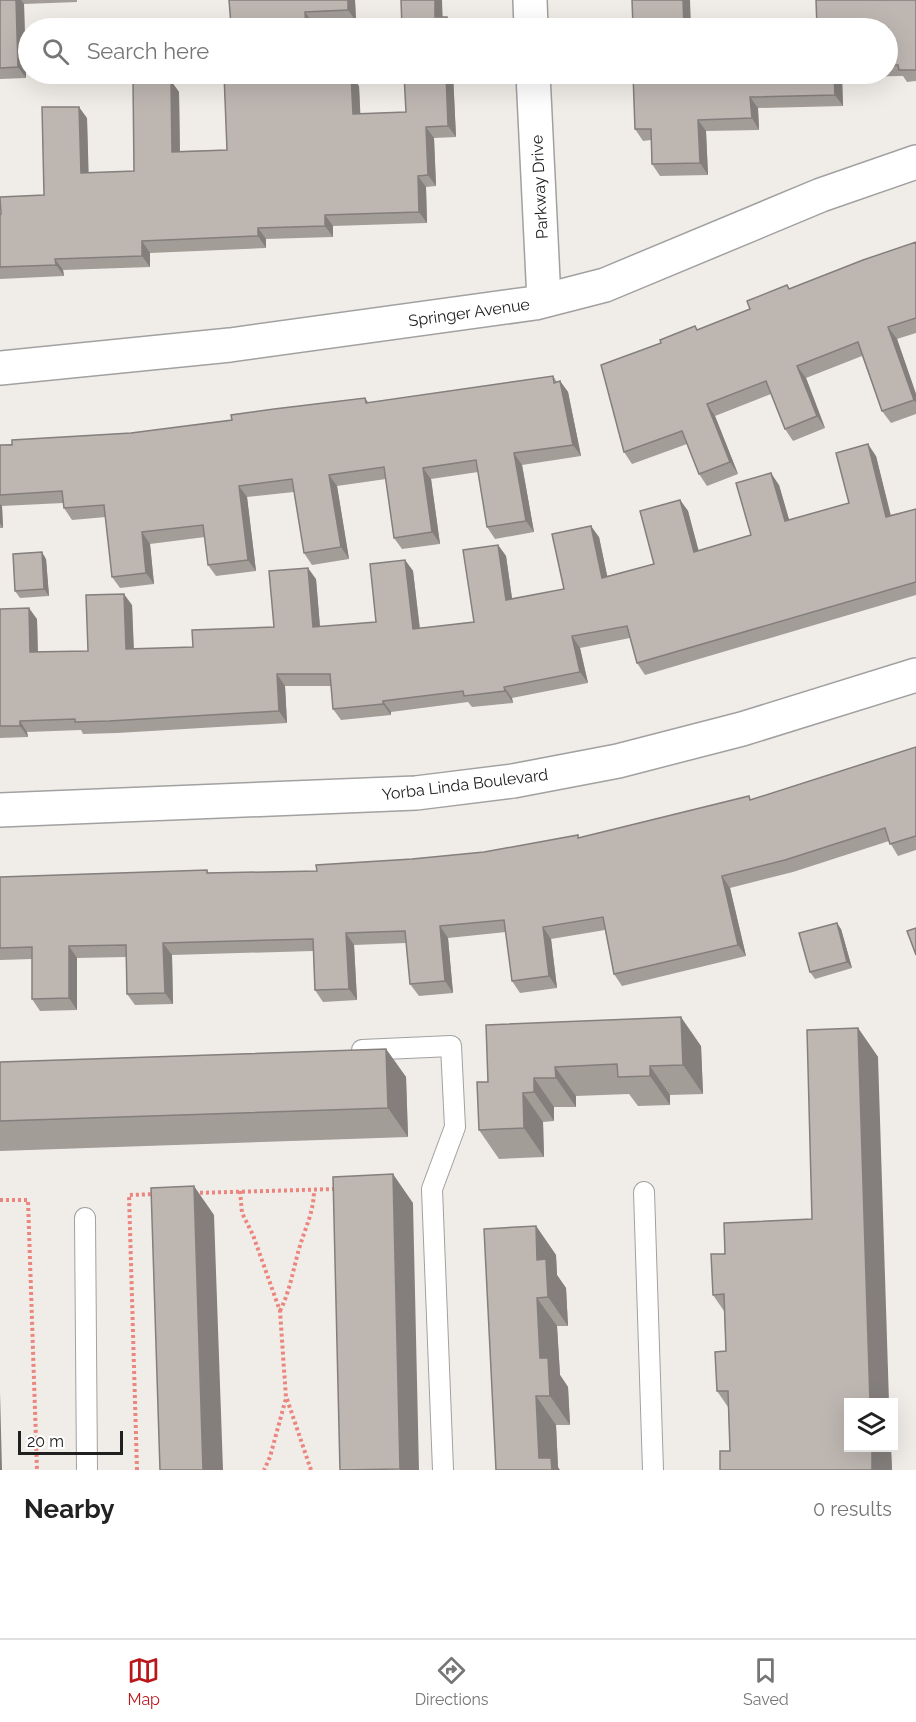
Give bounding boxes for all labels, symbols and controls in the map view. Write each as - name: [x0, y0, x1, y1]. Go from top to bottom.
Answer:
- search box: [18, 18, 898, 84]
- icon: search: [39, 35, 72, 68]
- text: Search here: [87, 38, 209, 64]
- street label: Parkway Drive: [527, 134, 552, 240]
- street label: Springer Avenue: [407, 295, 531, 330]
- street label: Yorba Linda Boulevard: [381, 765, 549, 804]
- map controls: [844, 1398, 898, 1452]
- button: layers: [844, 1398, 898, 1452]
- scale bar: [18, 1428, 123, 1456]
- text: 20 m: [27, 1432, 64, 1451]
- text: Nearby: [24, 1494, 114, 1524]
- text: 0 results: [813, 1497, 892, 1521]
- tab: Map: [127, 1654, 160, 1709]
- tab: Directions: [415, 1654, 489, 1709]
- tab: Saved: [743, 1654, 789, 1709]

